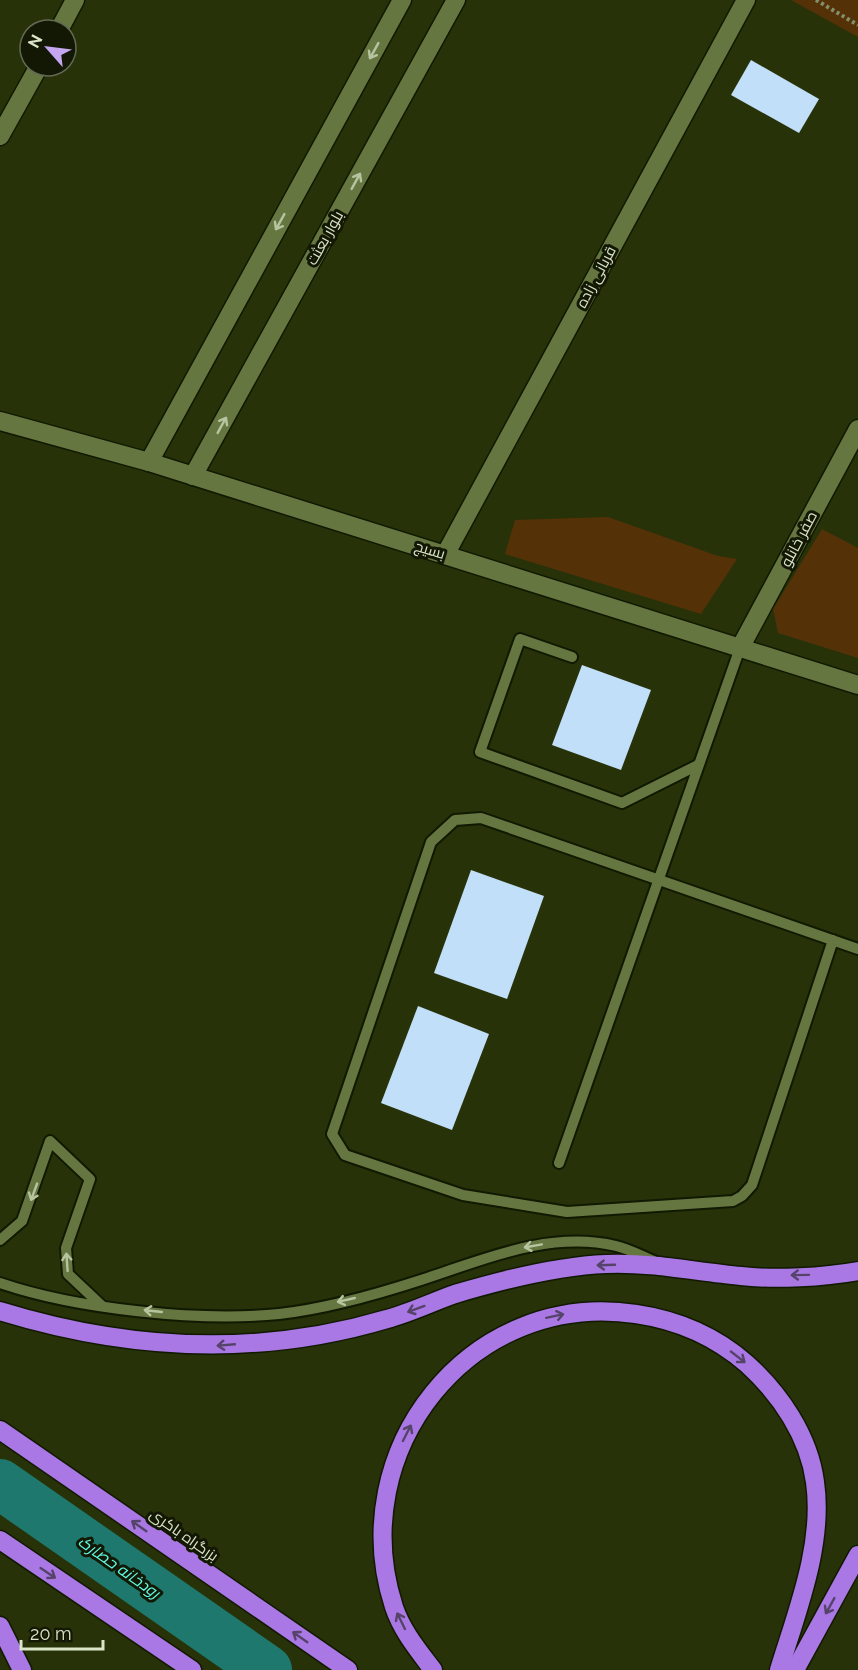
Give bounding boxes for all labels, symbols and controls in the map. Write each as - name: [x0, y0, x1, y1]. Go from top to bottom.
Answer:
- north arrow: [18, 18, 78, 78]
- text: N: [24, 31, 46, 51]
- one-way arrow: [368, 42, 380, 59]
- one-way arrow: [350, 173, 362, 190]
- street label: بلوار بعثت: [303, 208, 347, 268]
- one-way arrow: [274, 213, 286, 230]
- street label: قربانی زاده: [572, 243, 621, 311]
- one-way arrow: [216, 417, 228, 434]
- street label: صفر خانلو: [777, 508, 821, 570]
- street label: بسیج: [412, 537, 447, 565]
- one-way arrow: [28, 1182, 39, 1201]
- one-way arrow: [524, 1241, 543, 1252]
- one-way arrow: [62, 1253, 73, 1272]
- one-way arrow: [596, 1259, 616, 1270]
- one-way arrow: [790, 1270, 810, 1281]
- one-way arrow: [337, 1294, 356, 1306]
- one-way arrow: [408, 1304, 426, 1315]
- one-way arrow: [143, 1305, 163, 1316]
- one-way arrow: [545, 1310, 564, 1322]
- one-way arrow: [216, 1340, 236, 1351]
- one-way arrow: [730, 1351, 746, 1364]
- one-way arrow: [401, 1424, 413, 1442]
- street label: بزرگراه باکری: [146, 1505, 222, 1566]
- one-way arrow: [132, 1520, 148, 1532]
- water label: رودخانه حصارک: [74, 1532, 165, 1603]
- one-way arrow: [40, 1567, 56, 1579]
- one-way arrow: [824, 1597, 835, 1615]
- scale bar: [21, 1613, 104, 1651]
- one-way arrow: [394, 1613, 406, 1631]
- text: 20 m: [30, 1623, 72, 1644]
- one-way arrow: [292, 1631, 309, 1643]

